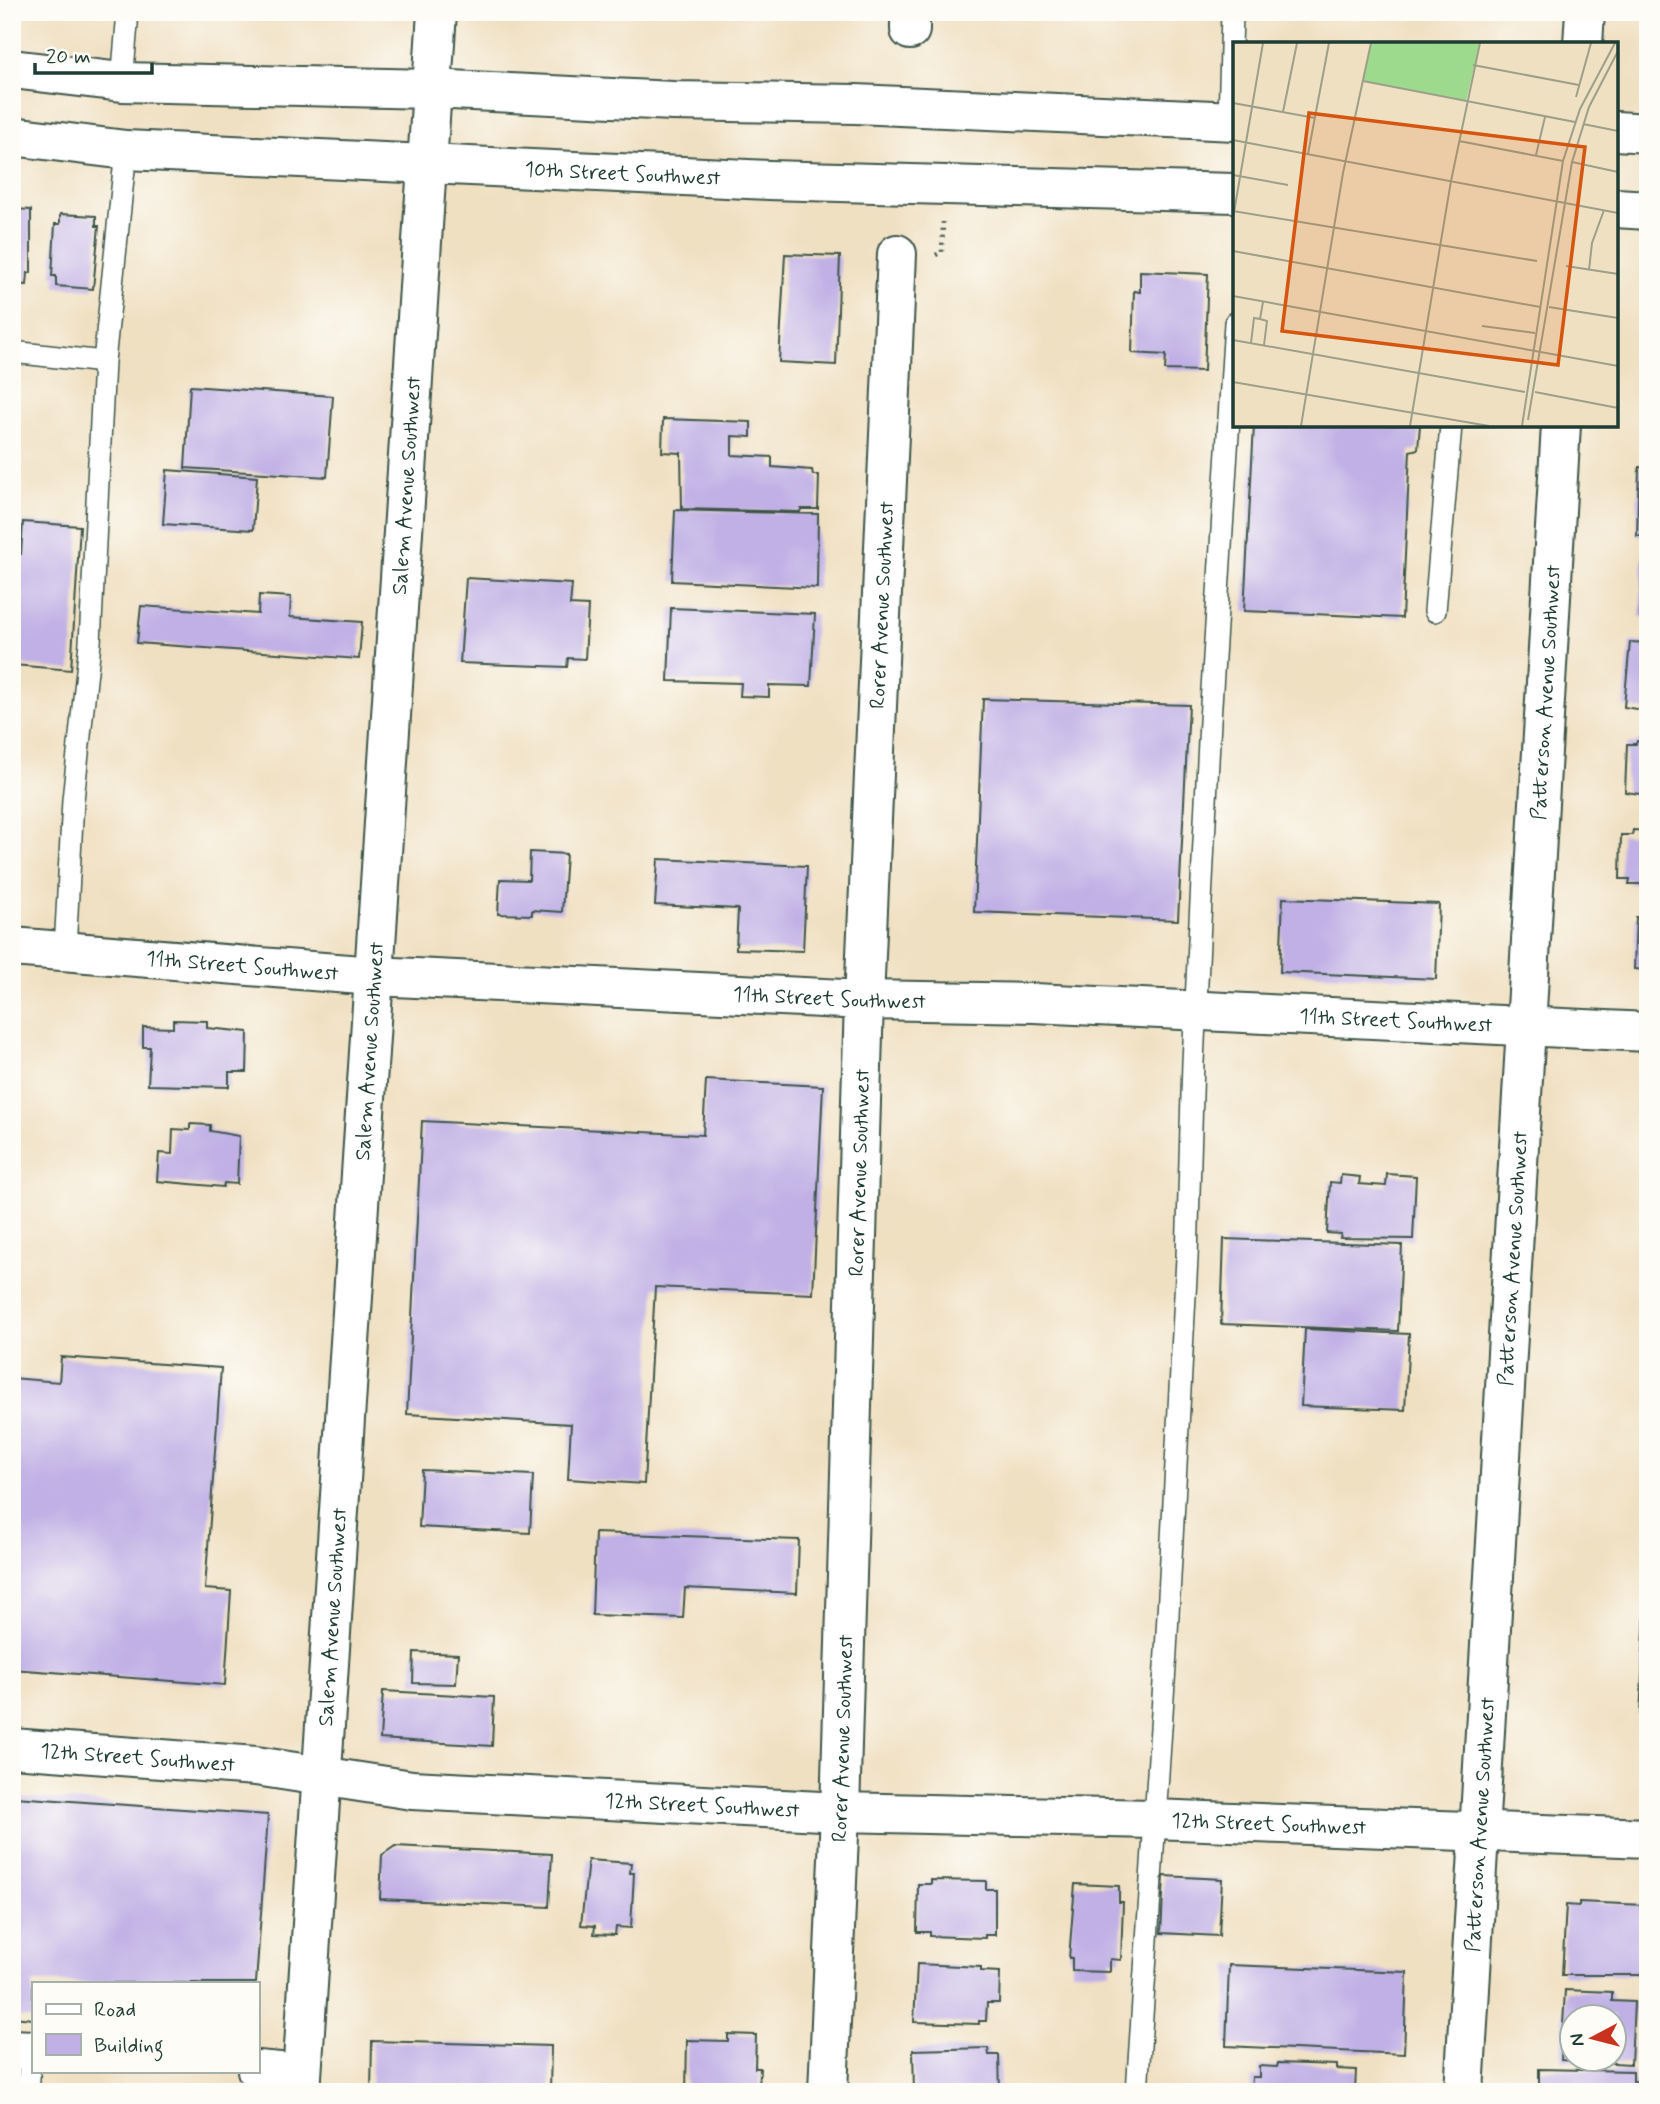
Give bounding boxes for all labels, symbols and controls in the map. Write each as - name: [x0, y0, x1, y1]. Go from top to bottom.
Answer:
- scale bar: [35, 32, 152, 76]
- inset map: [1233, 42, 1618, 427]
- text: 20 m: [46, 43, 91, 71]
- street label: 10th Street Southwest: [524, 156, 722, 193]
- street label: Salem Avenue Southwest: [386, 375, 428, 596]
- street label: Rorer Avenue Southwest: [864, 500, 901, 710]
- street label: Patterson Avenue Southwest: [1525, 563, 1568, 821]
- street label: Salem Avenue Southwest: [349, 941, 391, 1162]
- street label: 11th Street Southwest: [145, 945, 340, 988]
- street label: 11th Street Southwest: [732, 981, 926, 1016]
- street label: 11th Street Southwest: [1299, 1003, 1493, 1040]
- street label: Rorer Avenue Southwest: [843, 1068, 877, 1277]
- street label: Patterson Avenue Southwest: [1492, 1130, 1535, 1387]
- street label: Salem Avenue Southwest: [312, 1506, 354, 1727]
- street label: Rorer Avenue Southwest: [826, 1633, 860, 1843]
- street label: Patterson Avenue Southwest: [1459, 1696, 1502, 1953]
- street label: 12th Street Southwest: [39, 1737, 236, 1779]
- street label: 12th Street Southwest: [604, 1787, 801, 1825]
- street label: 12th Street Southwest: [1171, 1807, 1367, 1842]
- legend: [32, 1982, 259, 2072]
- text: Road: [94, 1996, 136, 2024]
- north arrow: [1558, 2002, 1628, 2072]
- text: Building: [94, 2032, 164, 2062]
- text: N: [1564, 2032, 1591, 2048]

